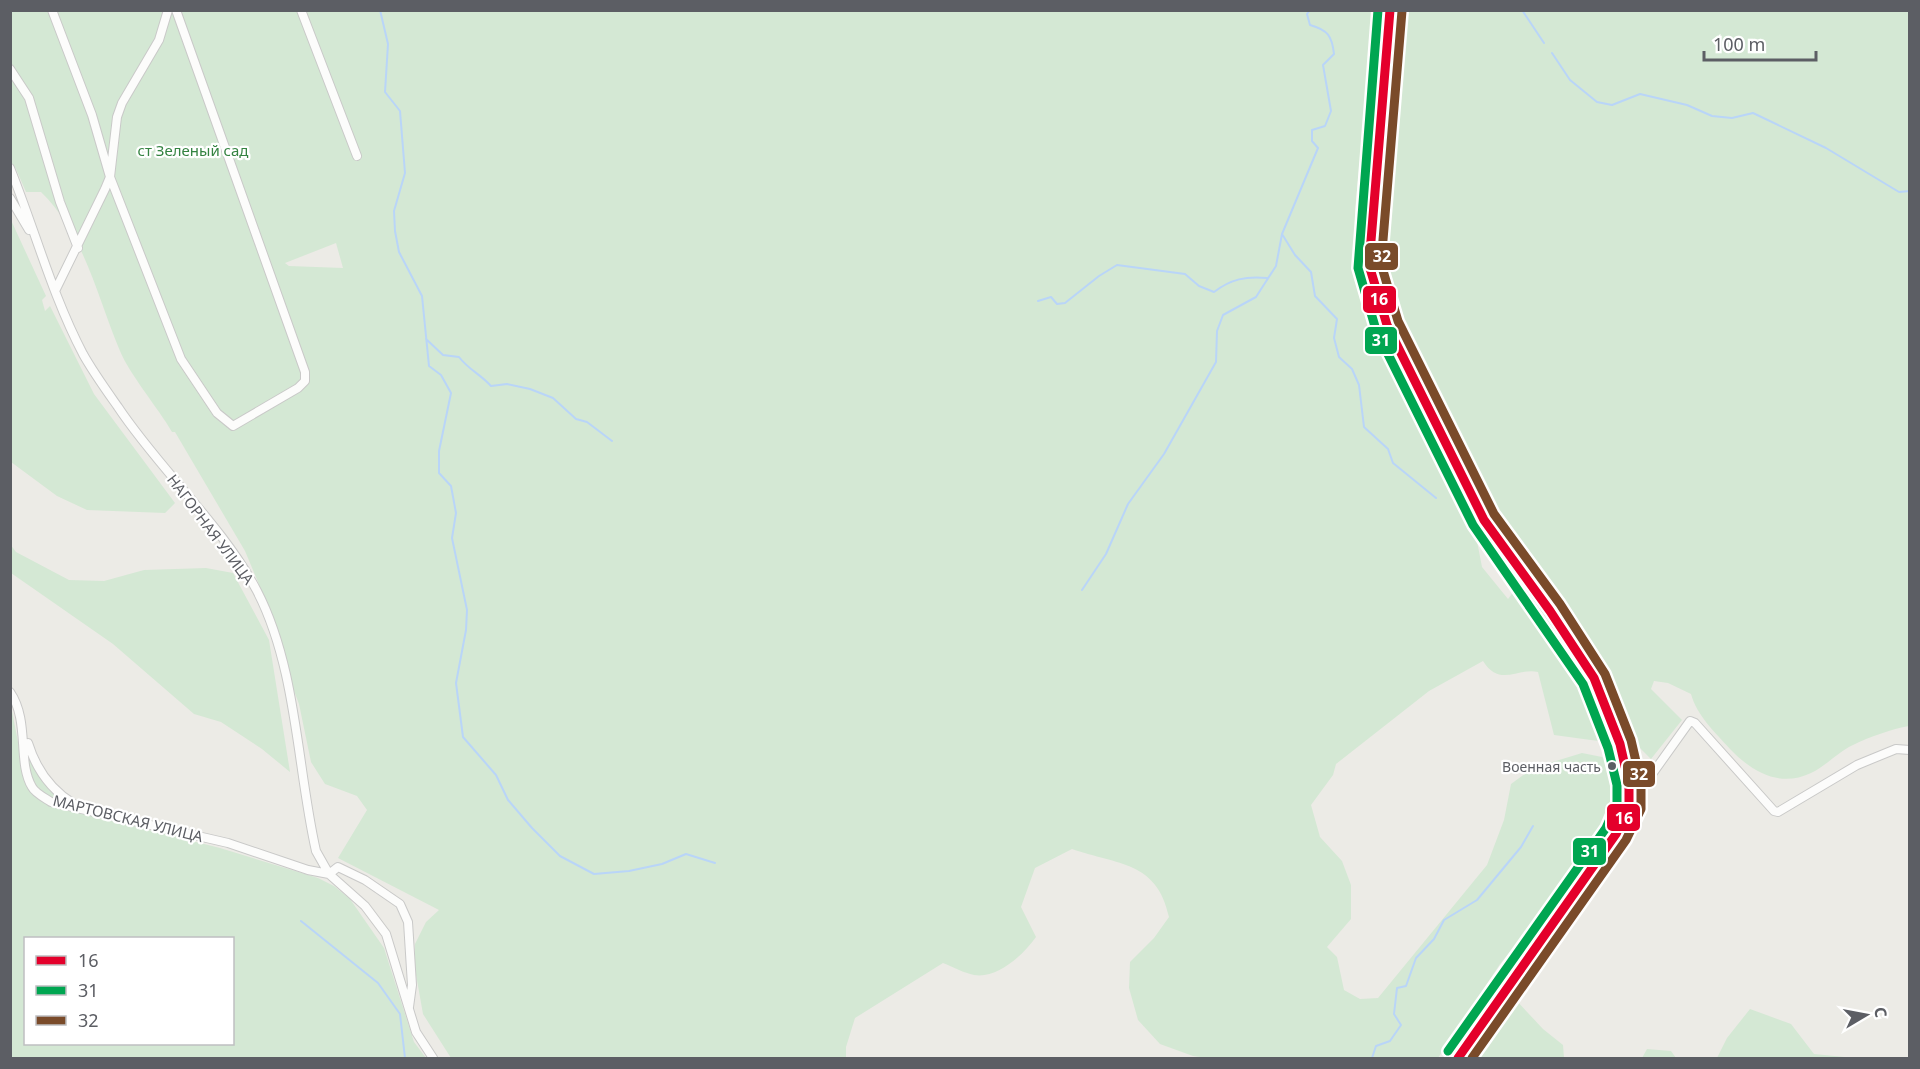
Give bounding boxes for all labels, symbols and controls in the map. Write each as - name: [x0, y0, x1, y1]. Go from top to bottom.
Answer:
- scale bar: [1704, 24, 1816, 62]
- text: 100 m: [1713, 32, 1765, 56]
- park label: ст Зеленый сад: [138, 140, 248, 160]
- line badge: 32: [1364, 242, 1399, 271]
- text: 32: [1373, 245, 1391, 267]
- line badge: 16: [1362, 285, 1397, 314]
- text: 16: [1370, 288, 1388, 310]
- line badge: 31: [1364, 326, 1398, 355]
- text: 31: [1372, 329, 1390, 351]
- street label: НАГОРНАЯ УЛИЦА: [163, 470, 259, 589]
- place label: Военная часть: [1502, 757, 1601, 776]
- marker: Военная часть: [1606, 760, 1618, 772]
- line badge: 32: [1622, 760, 1656, 788]
- text: 32: [1630, 763, 1648, 785]
- street label: МАРТОВСКАЯ УЛИЦА: [51, 790, 205, 846]
- line badge: 16: [1606, 803, 1641, 832]
- text: 16: [1615, 807, 1633, 829]
- line badge: 31: [1572, 837, 1607, 866]
- text: 31: [1581, 840, 1599, 862]
- legend: [24, 937, 234, 1045]
- text: 16: [78, 948, 99, 972]
- text: 31: [78, 978, 99, 1002]
- north arrow: [1836, 985, 1896, 1045]
- text: С: [1869, 1005, 1893, 1019]
- text: 32: [78, 1008, 99, 1032]

